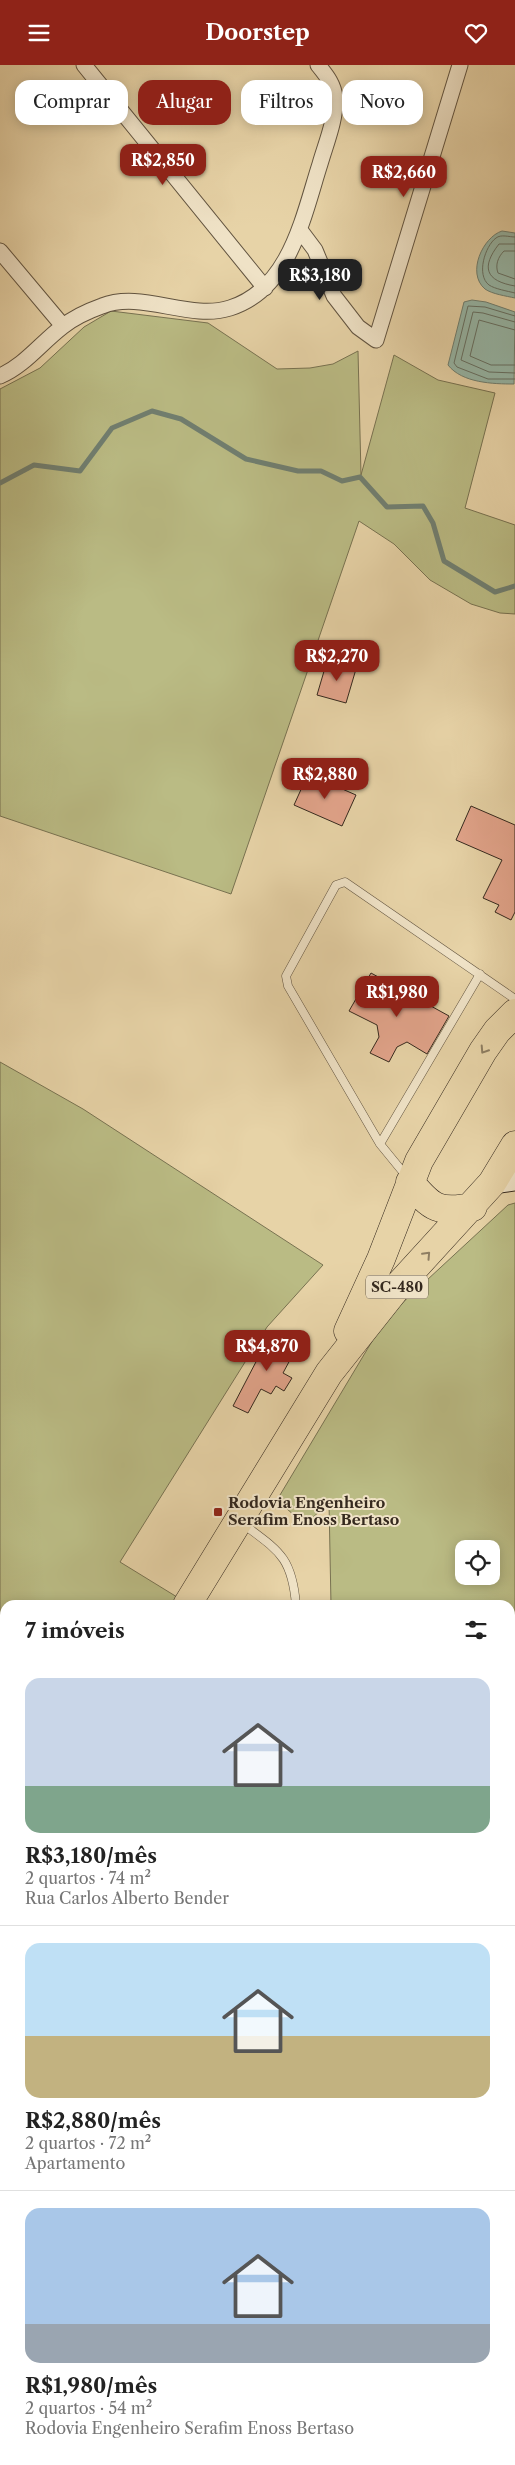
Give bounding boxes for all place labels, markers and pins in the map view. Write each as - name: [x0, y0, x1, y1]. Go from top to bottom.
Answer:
- pin: R$2,850: [117, 143, 209, 186]
- pin: R$2,660: [358, 155, 450, 198]
- pin: R$3,180: [274, 259, 366, 301]
- pin: R$2,270: [291, 639, 383, 682]
- pin: R$2,880: [279, 757, 371, 800]
- pin: R$1,980: [351, 975, 443, 1018]
- pin: R$4,870: [221, 1329, 313, 1372]
- place label: Rodovia Engenheiro Serafim Enoss Bertaso: [228, 1493, 399, 1529]
- marker: Rodovia Engenheiro Serafim Enoss Bertaso: [212, 1506, 224, 1518]

